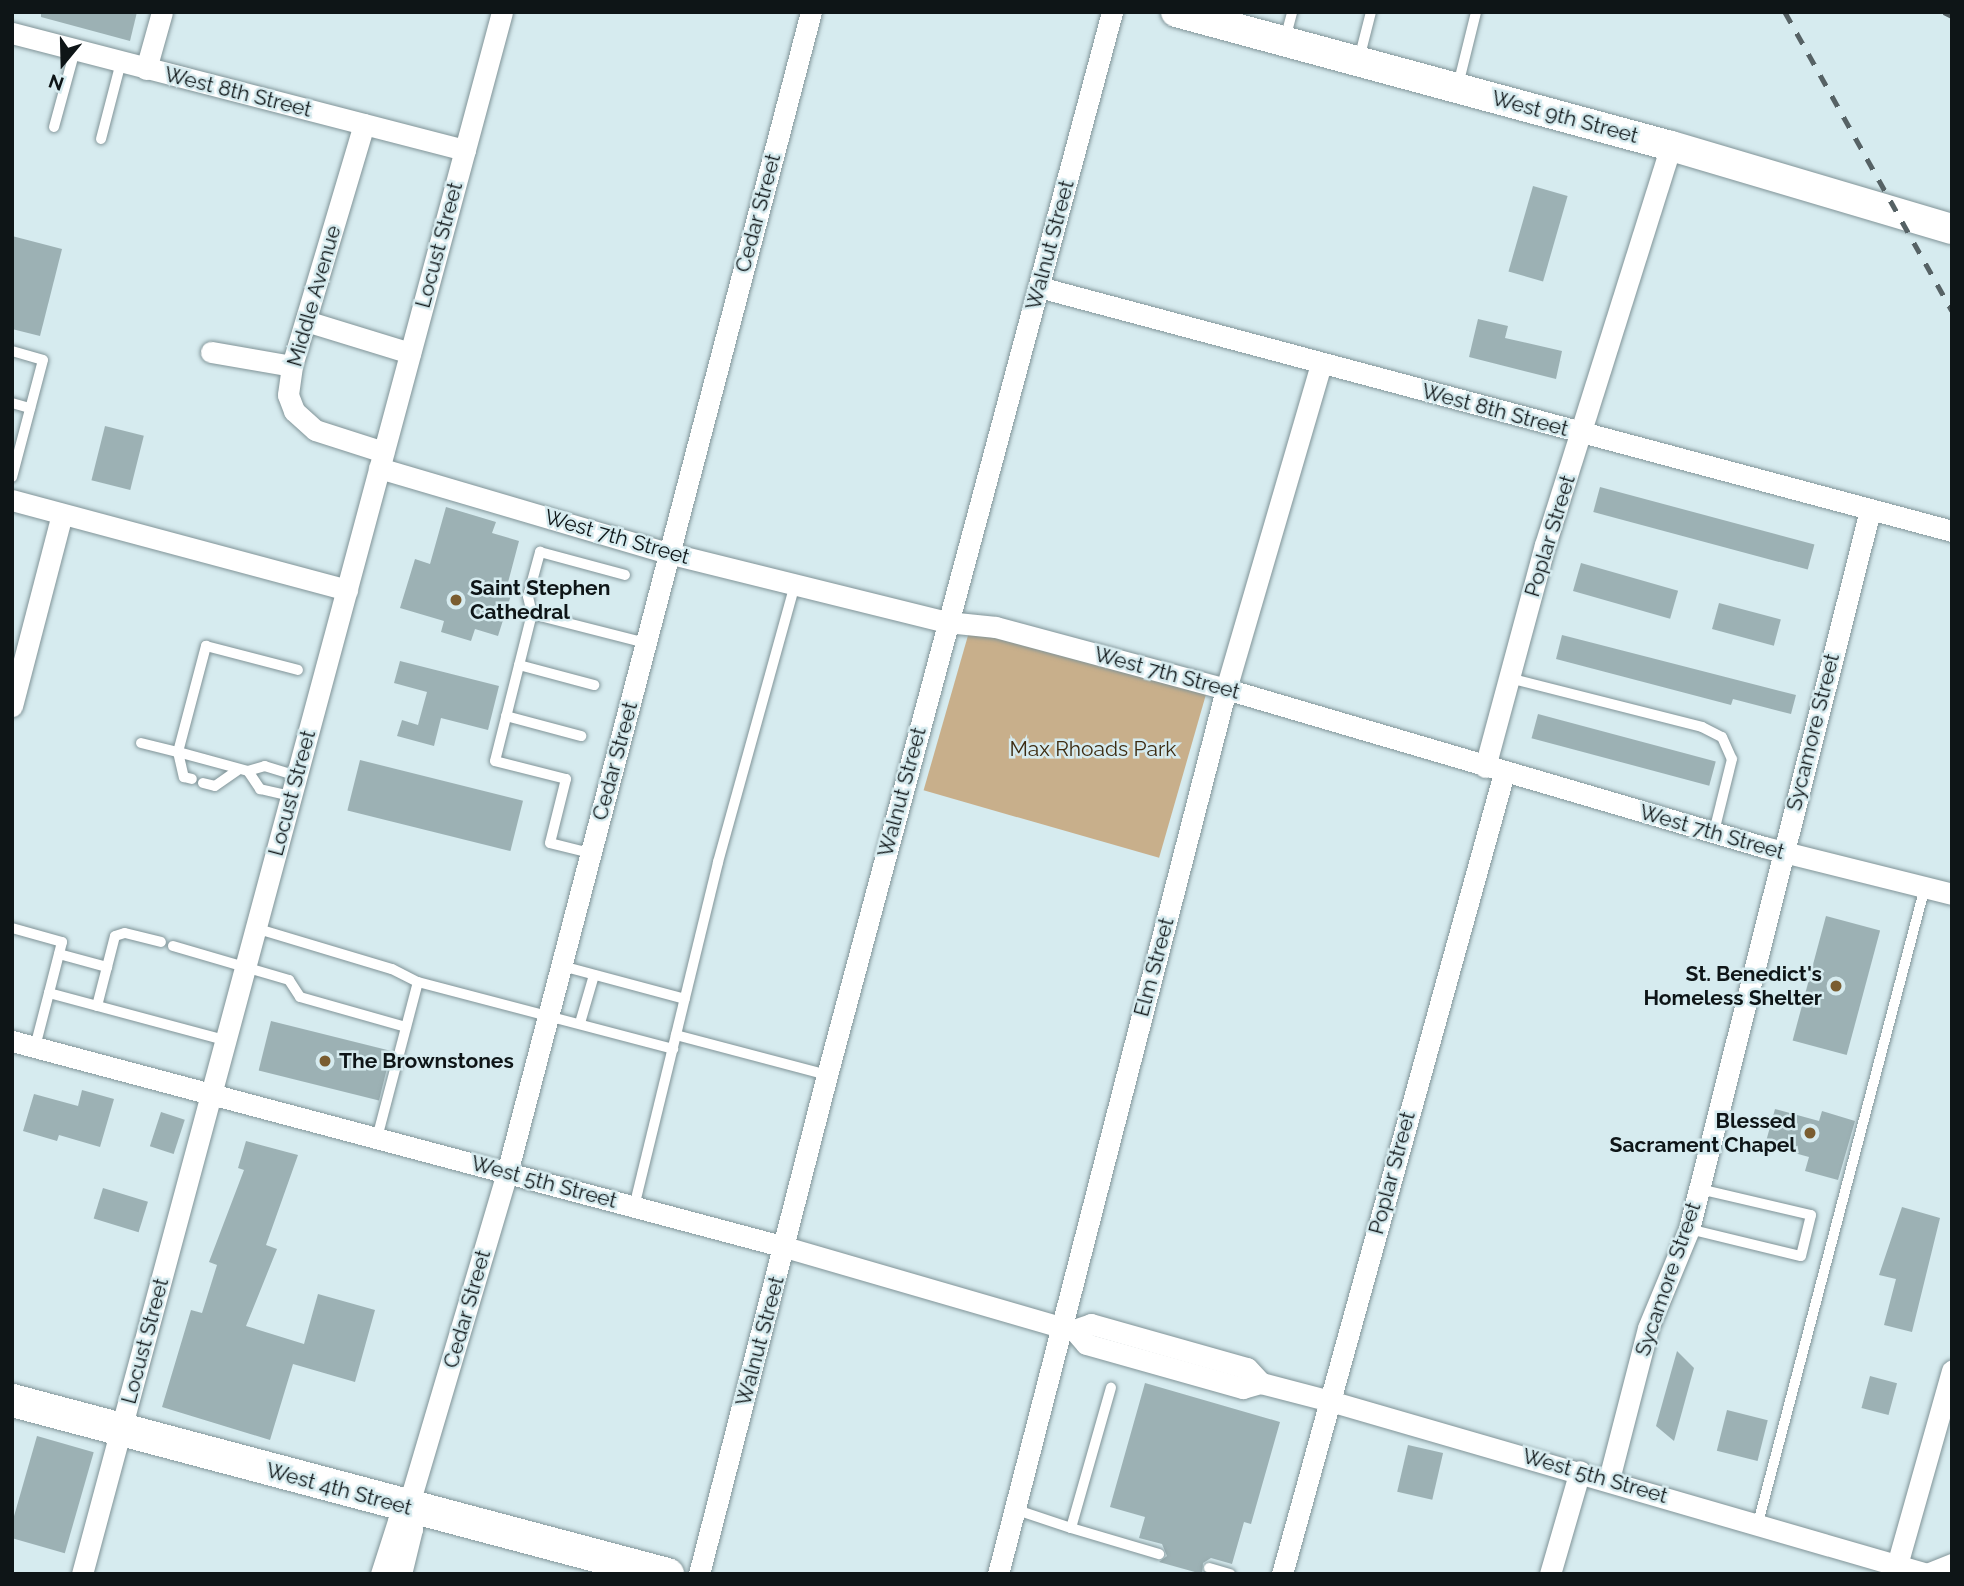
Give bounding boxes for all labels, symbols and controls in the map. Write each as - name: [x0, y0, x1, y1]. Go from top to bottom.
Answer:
- north arrow: [28, 28, 98, 98]
- street label: West 8th Street: [162, 62, 314, 122]
- text: N: [46, 70, 67, 96]
- street label: West 9th Street: [1489, 85, 1641, 149]
- street label: Cedar Street: [730, 151, 786, 275]
- street label: Walnut Street: [1021, 177, 1079, 313]
- street label: Locust Street: [410, 179, 468, 311]
- street label: Middle Avenue: [282, 222, 346, 370]
- street label: West 8th Street: [1419, 378, 1571, 442]
- street label: Poplar Street: [1519, 472, 1581, 600]
- street label: West 7th Street: [542, 504, 692, 570]
- place label: Saint Stephen Cathedral: [470, 575, 610, 625]
- marker: Saint Stephen Cathedral: [448, 592, 464, 608]
- street label: West 7th Street: [1092, 641, 1242, 705]
- street label: Sycamore Street: [1781, 651, 1845, 813]
- street label: Cedar Street: [587, 699, 643, 823]
- street label: Walnut Street: [873, 724, 931, 860]
- street label: Locust Street: [263, 727, 321, 859]
- park label: Max Rhoads Park: [1010, 736, 1176, 762]
- street label: West 7th Street: [1637, 799, 1787, 865]
- street label: Elm Street: [1129, 915, 1179, 1019]
- place label: St. Benedict's Homeless Shelter: [1643, 961, 1822, 1011]
- marker: St. Benedict's Homeless Shelter: [1828, 978, 1844, 994]
- place label: The Brownstones: [339, 1048, 514, 1074]
- marker: The Brownstones: [317, 1053, 333, 1069]
- place label: Blessed Sacrament Chapel: [1610, 1108, 1796, 1158]
- street label: Poplar Street: [1363, 1109, 1421, 1237]
- marker: Blessed Sacrament Chapel: [1802, 1125, 1818, 1141]
- street label: West 5th Street: [468, 1150, 620, 1214]
- street label: Sycamore Street: [1630, 1199, 1706, 1359]
- street label: Cedar Street: [438, 1247, 496, 1371]
- street label: Walnut Street: [731, 1273, 789, 1409]
- street label: Locust Street: [116, 1275, 174, 1407]
- street label: West 5th Street: [1520, 1443, 1670, 1509]
- street label: West 4th Street: [263, 1457, 415, 1521]

